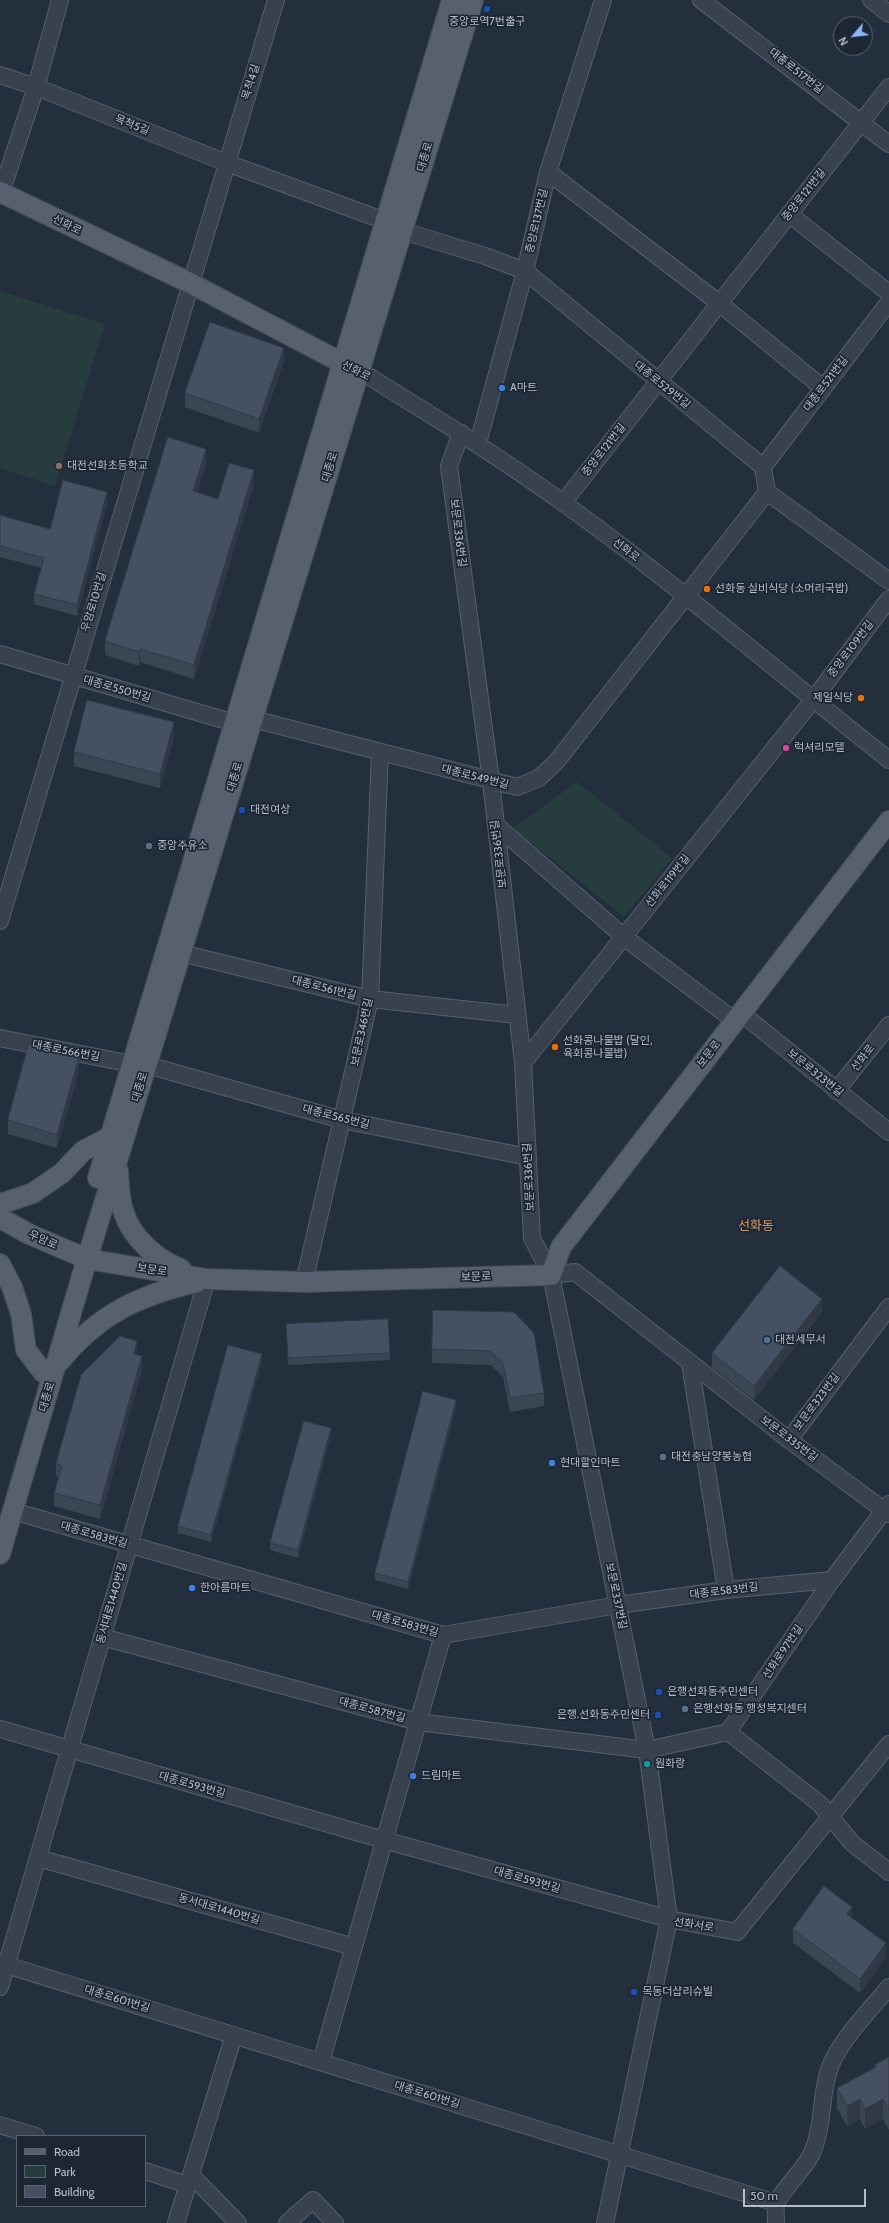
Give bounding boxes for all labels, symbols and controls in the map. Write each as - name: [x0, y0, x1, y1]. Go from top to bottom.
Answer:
- marker: 중앙로역7번출구: [482, 4, 492, 14]
- place label: 중앙로역7번출구: [449, 15, 525, 29]
- north arrow: [833, 16, 873, 56]
- text: N: [835, 34, 851, 48]
- street label: 대종로517번길: [766, 46, 826, 96]
- street label: 목척4길: [239, 63, 263, 101]
- street label: 목척5길: [113, 112, 151, 138]
- street label: 대종로: [414, 141, 436, 173]
- street label: 중앙로121번길: [779, 166, 829, 224]
- street label: 중앙로137번길: [523, 188, 551, 254]
- street label: 선화로: [50, 212, 84, 238]
- street label: 대종로521번길: [801, 354, 851, 414]
- street label: 선화로: [339, 358, 373, 384]
- street label: 대종로529번길: [631, 358, 693, 412]
- place label: A마트: [510, 381, 537, 395]
- marker: A마트: [497, 383, 507, 393]
- street label: 중앙로121번길: [579, 421, 629, 479]
- street label: 대종로: [319, 451, 341, 483]
- place label: 대전선화초등학교: [67, 459, 148, 473]
- marker: 대전선화초등학교: [54, 461, 64, 471]
- street label: 보문로336번길: [447, 498, 469, 568]
- street label: 선화로: [610, 536, 642, 564]
- street label: 우암로10번길: [79, 570, 109, 634]
- place label: 선화동 실비식당 (소머리국밥): [715, 582, 848, 596]
- marker: 선화동 실비식당 (소머리국밥): [702, 584, 712, 594]
- street label: 중앙로109번길: [825, 618, 877, 680]
- street label: 대종로550번길: [81, 673, 153, 705]
- place label: 제일식당: [813, 691, 853, 705]
- marker: 제일식당: [856, 693, 866, 703]
- place label: 럭셔리모텔: [794, 741, 845, 755]
- marker: 럭셔리모텔: [781, 743, 791, 753]
- street label: 대종로: [224, 761, 246, 793]
- street label: 대종로549번길: [440, 762, 510, 792]
- place label: 대전여상: [250, 803, 290, 817]
- marker: 대전여상: [237, 805, 247, 815]
- street label: 보문로336번길: [488, 819, 510, 889]
- place label: 중앙주유소: [157, 839, 208, 853]
- marker: 중앙주유소: [144, 841, 154, 851]
- street label: 선화로119번길: [643, 852, 693, 910]
- street label: 대종로561번길: [290, 974, 358, 1002]
- street label: 보문로346번길: [348, 997, 376, 1067]
- place label: 선화콩나물밥 (달인, 육회콩나물밥): [563, 1034, 652, 1060]
- street label: 대종로566번길: [31, 1038, 101, 1064]
- street label: 보문로: [694, 1038, 724, 1070]
- marker: 선화콩나물밥 (달인, 육회콩나물밥): [550, 1042, 560, 1052]
- street label: 선화로: [848, 1042, 878, 1074]
- street label: 보문로323번길: [784, 1046, 846, 1100]
- street label: 대종로: [129, 1071, 151, 1103]
- street label: 대종로565번길: [301, 1102, 371, 1132]
- street label: 보문로336번길: [521, 1142, 537, 1212]
- district label: 선화동: [738, 1218, 774, 1234]
- street label: 우암로: [26, 1228, 60, 1252]
- street label: 보문로: [136, 1261, 168, 1279]
- street label: 보문로: [461, 1270, 491, 1284]
- place label: 대전세무서: [775, 1333, 826, 1347]
- marker: 대전세무서: [762, 1335, 772, 1345]
- street label: 보문로323번길: [791, 1371, 843, 1433]
- street label: 대종로: [36, 1381, 58, 1413]
- street label: 보문로335번길: [758, 1413, 820, 1465]
- place label: 대전충남양봉농협: [671, 1450, 752, 1464]
- marker: 대전충남양봉농협: [658, 1452, 668, 1462]
- place label: 현대할인마트: [560, 1456, 621, 1470]
- marker: 현대할인마트: [547, 1458, 557, 1468]
- street label: 대종로583번길: [59, 1519, 129, 1551]
- street label: 동서대로1440번길: [94, 1560, 130, 1646]
- street label: 보문로337번길: [602, 1561, 630, 1631]
- street label: 대종로583번길: [689, 1580, 759, 1602]
- place label: 한아름마트: [200, 1581, 251, 1595]
- marker: 한아름마트: [187, 1583, 197, 1593]
- street label: 대종로583번길: [370, 1608, 440, 1640]
- street label: 선화로97번길: [760, 1622, 806, 1682]
- place label: 은행선화동주민센터: [667, 1685, 758, 1699]
- marker: 은행선화동주민센터: [654, 1687, 664, 1697]
- street label: 대종로587번길: [337, 1695, 407, 1725]
- place label: 은행선화동 행정복지센터: [693, 1702, 807, 1716]
- marker: 은행선화동 행정복지센터: [680, 1704, 690, 1714]
- place label: 은행.선화동주민센터: [557, 1708, 650, 1722]
- marker: 은행.선화동주민센터: [653, 1710, 663, 1720]
- place label: 원화랑: [655, 1757, 685, 1771]
- marker: 원화랑: [642, 1759, 652, 1769]
- street label: 대종로593번길: [157, 1769, 227, 1801]
- place label: 드림마트: [421, 1769, 461, 1783]
- marker: 드림마트: [408, 1771, 418, 1781]
- street label: 대종로593번길: [492, 1864, 562, 1896]
- street label: 동서대로1440번길: [176, 1891, 262, 1927]
- street label: 선화서로: [673, 1915, 715, 1935]
- street label: 대종로601번길: [83, 1983, 151, 2015]
- place label: 목동더샵리슈빌: [642, 1985, 713, 1999]
- marker: 목동더샵리슈빌: [629, 1987, 639, 1997]
- street label: 대종로601번길: [393, 2079, 461, 2111]
- legend: [16, 2135, 146, 2207]
- text: Road: [54, 2144, 80, 2159]
- text: Park: [54, 2164, 76, 2179]
- scale bar: [745, 2181, 868, 2207]
- text: Building: [54, 2184, 95, 2199]
- text: 50 m: [750, 2188, 778, 2203]

